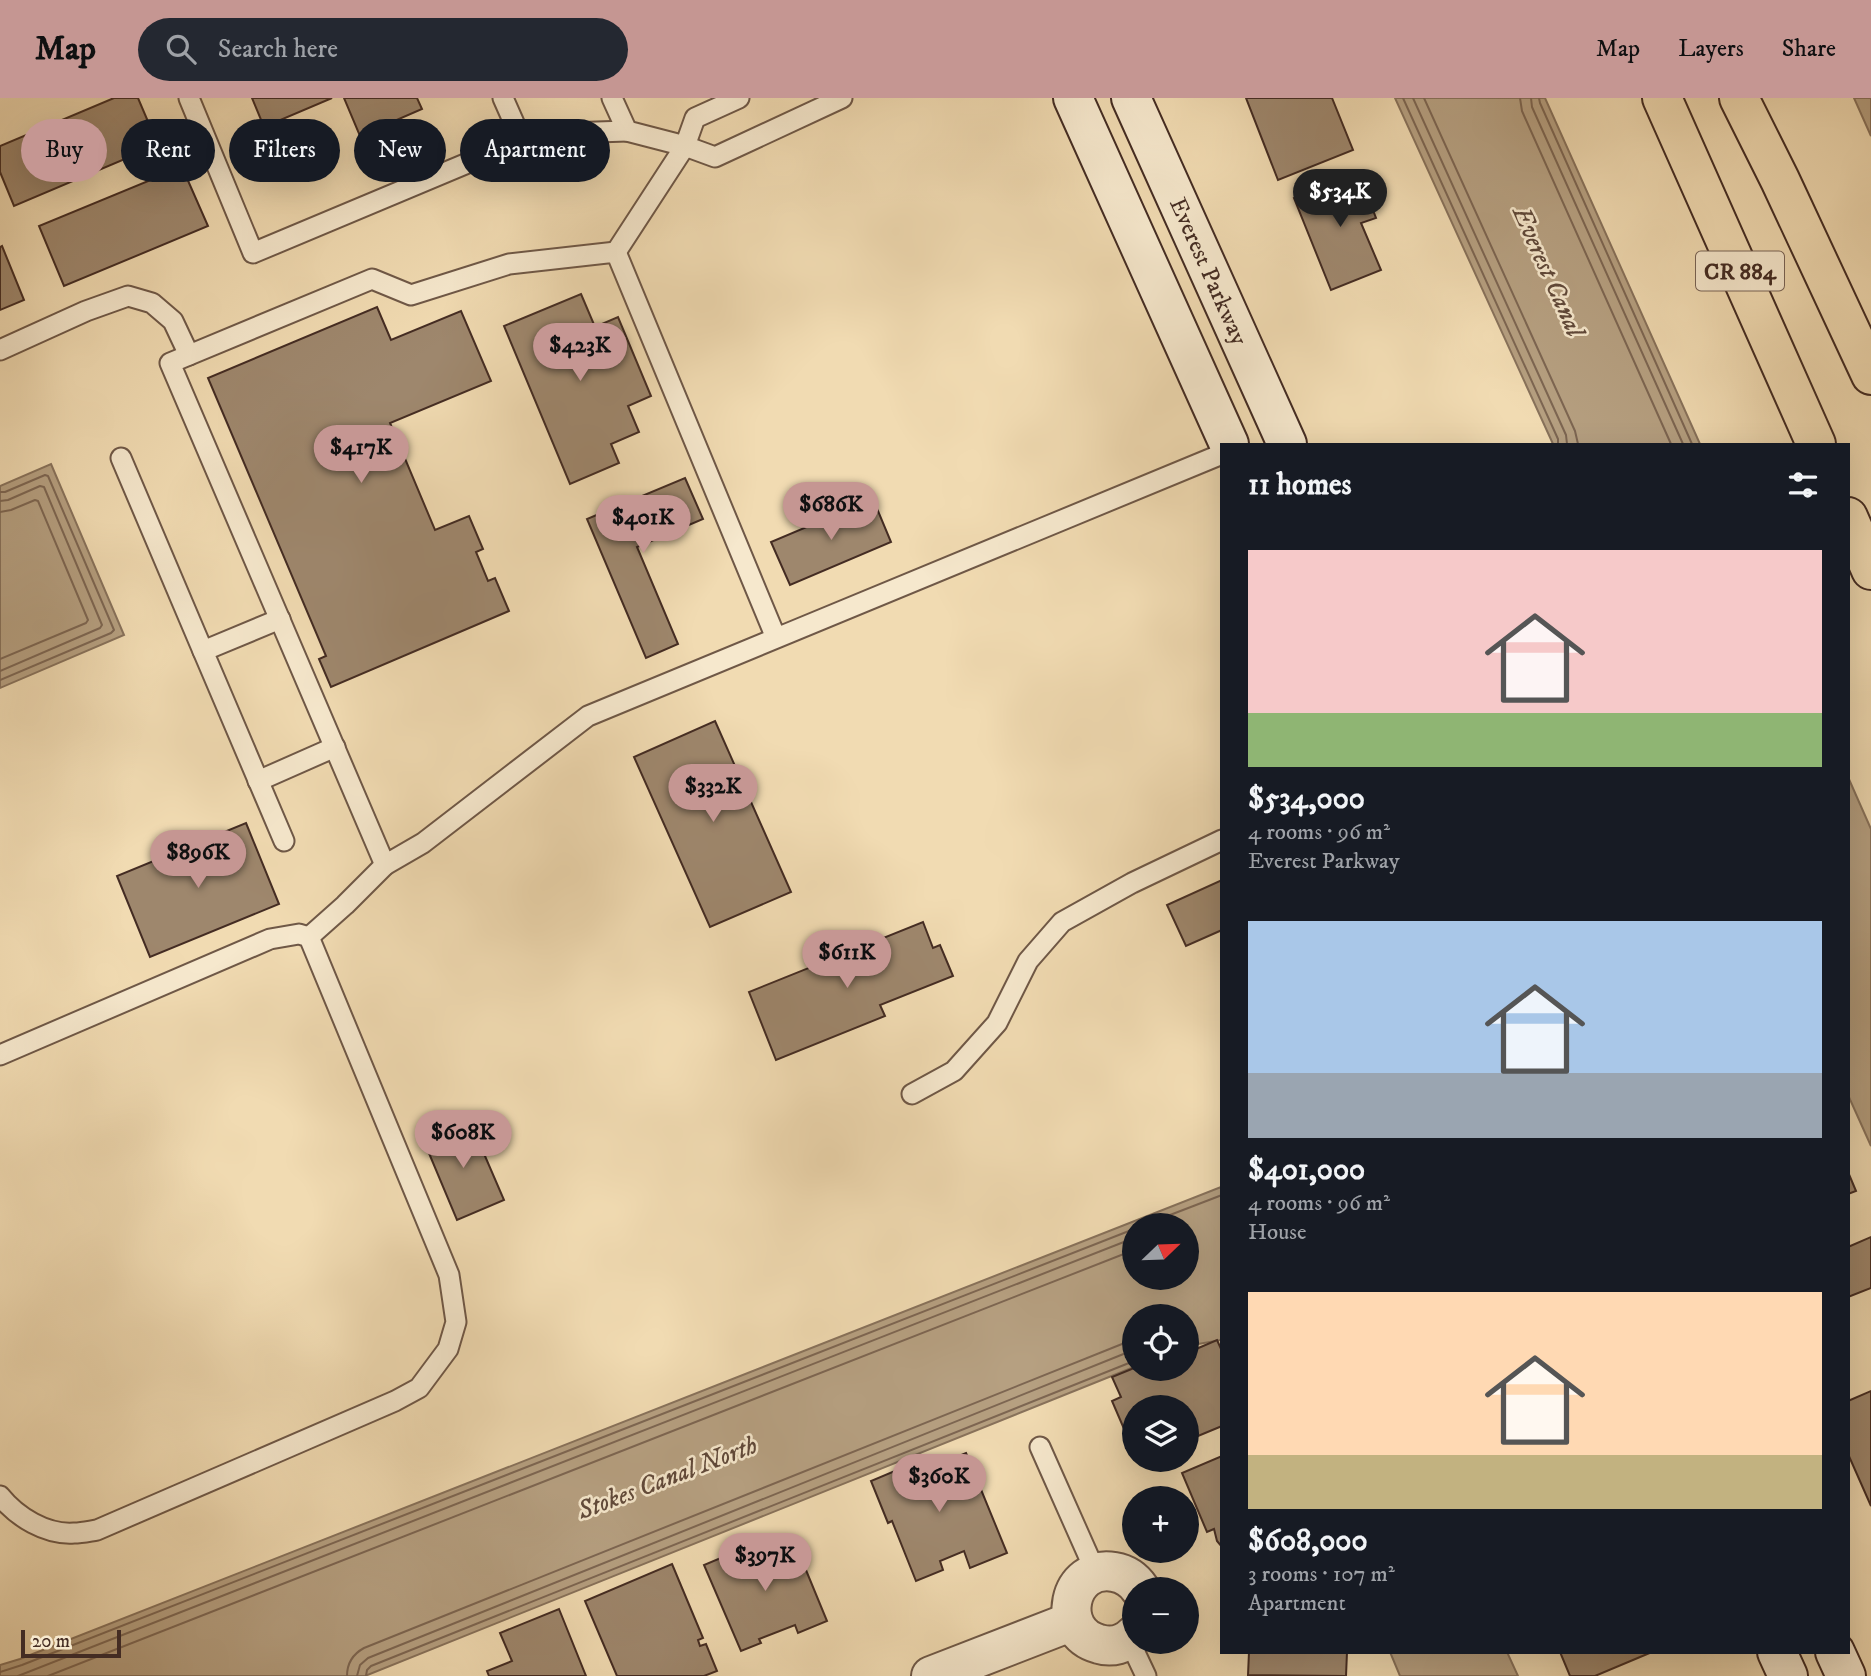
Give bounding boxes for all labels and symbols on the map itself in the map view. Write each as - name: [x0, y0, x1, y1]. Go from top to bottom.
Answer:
- pin: $534K: [1291, 170, 1389, 229]
- street label: Everest Parkway: [1162, 193, 1254, 350]
- water label: Everest Canal: [1503, 199, 1592, 345]
- road number: CR 884: [1696, 252, 1784, 290]
- pin: $423K: [531, 324, 629, 383]
- pin: $417K: [312, 426, 410, 485]
- pin: $686K: [782, 482, 880, 542]
- pin: $401K: [594, 496, 692, 555]
- pin: $332K: [664, 764, 762, 824]
- pin: $896K: [149, 830, 247, 890]
- pin: $611K: [798, 930, 896, 990]
- pin: $608K: [414, 1110, 512, 1170]
- north arrow: [1122, 1213, 1199, 1290]
- water label: Stokes Canal North: [572, 1429, 762, 1528]
- pin: $360K: [890, 1454, 988, 1514]
- pin: $397K: [716, 1534, 814, 1593]
- scale bar: [21, 1627, 121, 1659]

